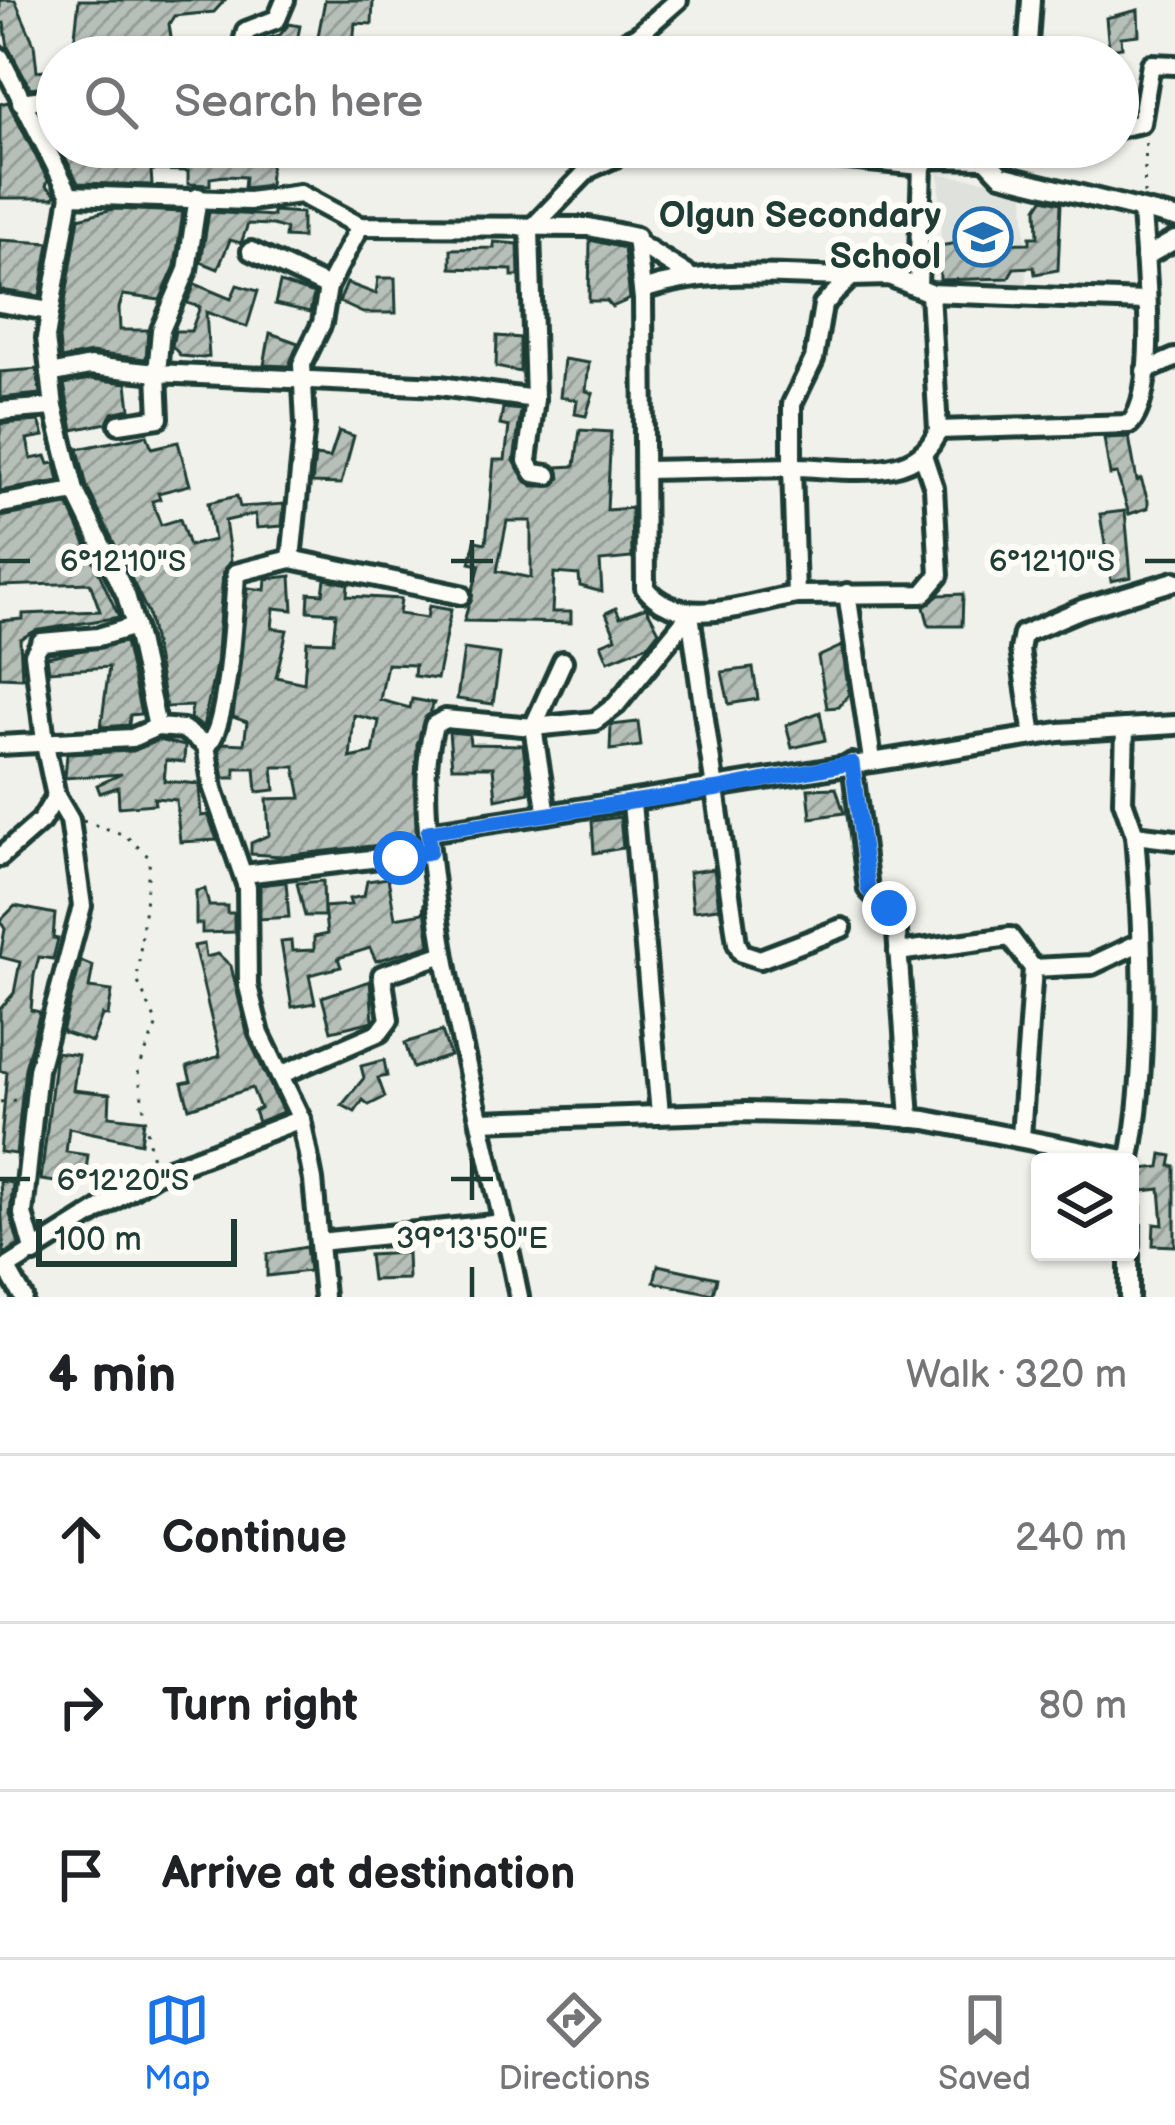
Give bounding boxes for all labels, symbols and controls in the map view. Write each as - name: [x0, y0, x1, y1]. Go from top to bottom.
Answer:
- search box: [36, 36, 1139, 168]
- icon: search: [78, 69, 144, 135]
- text: Search here: [174, 75, 423, 130]
- place label: Olgun Secondary School: [659, 195, 942, 279]
- school or university icon: Olgun Secondary School: [952, 206, 1014, 268]
- text: 6°12'10"S: [60, 544, 186, 580]
- text: 6°12'10"S: [989, 544, 1115, 580]
- route start: [373, 831, 427, 885]
- route end: [862, 881, 916, 935]
- map controls: [1031, 1153, 1139, 1261]
- button: layers: [1031, 1153, 1139, 1261]
- text: 6°12'20"S: [57, 1163, 189, 1199]
- scale bar: [36, 1213, 237, 1266]
- text: 100 m: [54, 1220, 142, 1260]
- text: 39°13'50"E: [396, 1221, 548, 1257]
- text: 4 min: [48, 1345, 176, 1406]
- text: Walk · 320 m: [906, 1352, 1127, 1399]
- icon: ahead: [48, 1506, 114, 1572]
- text: Continue: [162, 1511, 347, 1566]
- text: 240 m: [1015, 1515, 1127, 1562]
- icon: right: [48, 1674, 114, 1740]
- text: Turn right: [162, 1679, 358, 1734]
- text: 80 m: [1039, 1683, 1127, 1730]
- icon: arrive: [48, 1842, 114, 1908]
- text: Arrive at destination: [162, 1847, 575, 1902]
- tab: Map: [144, 1987, 210, 2099]
- tab: Directions: [499, 1987, 650, 2099]
- tab: Saved: [938, 1987, 1031, 2099]

